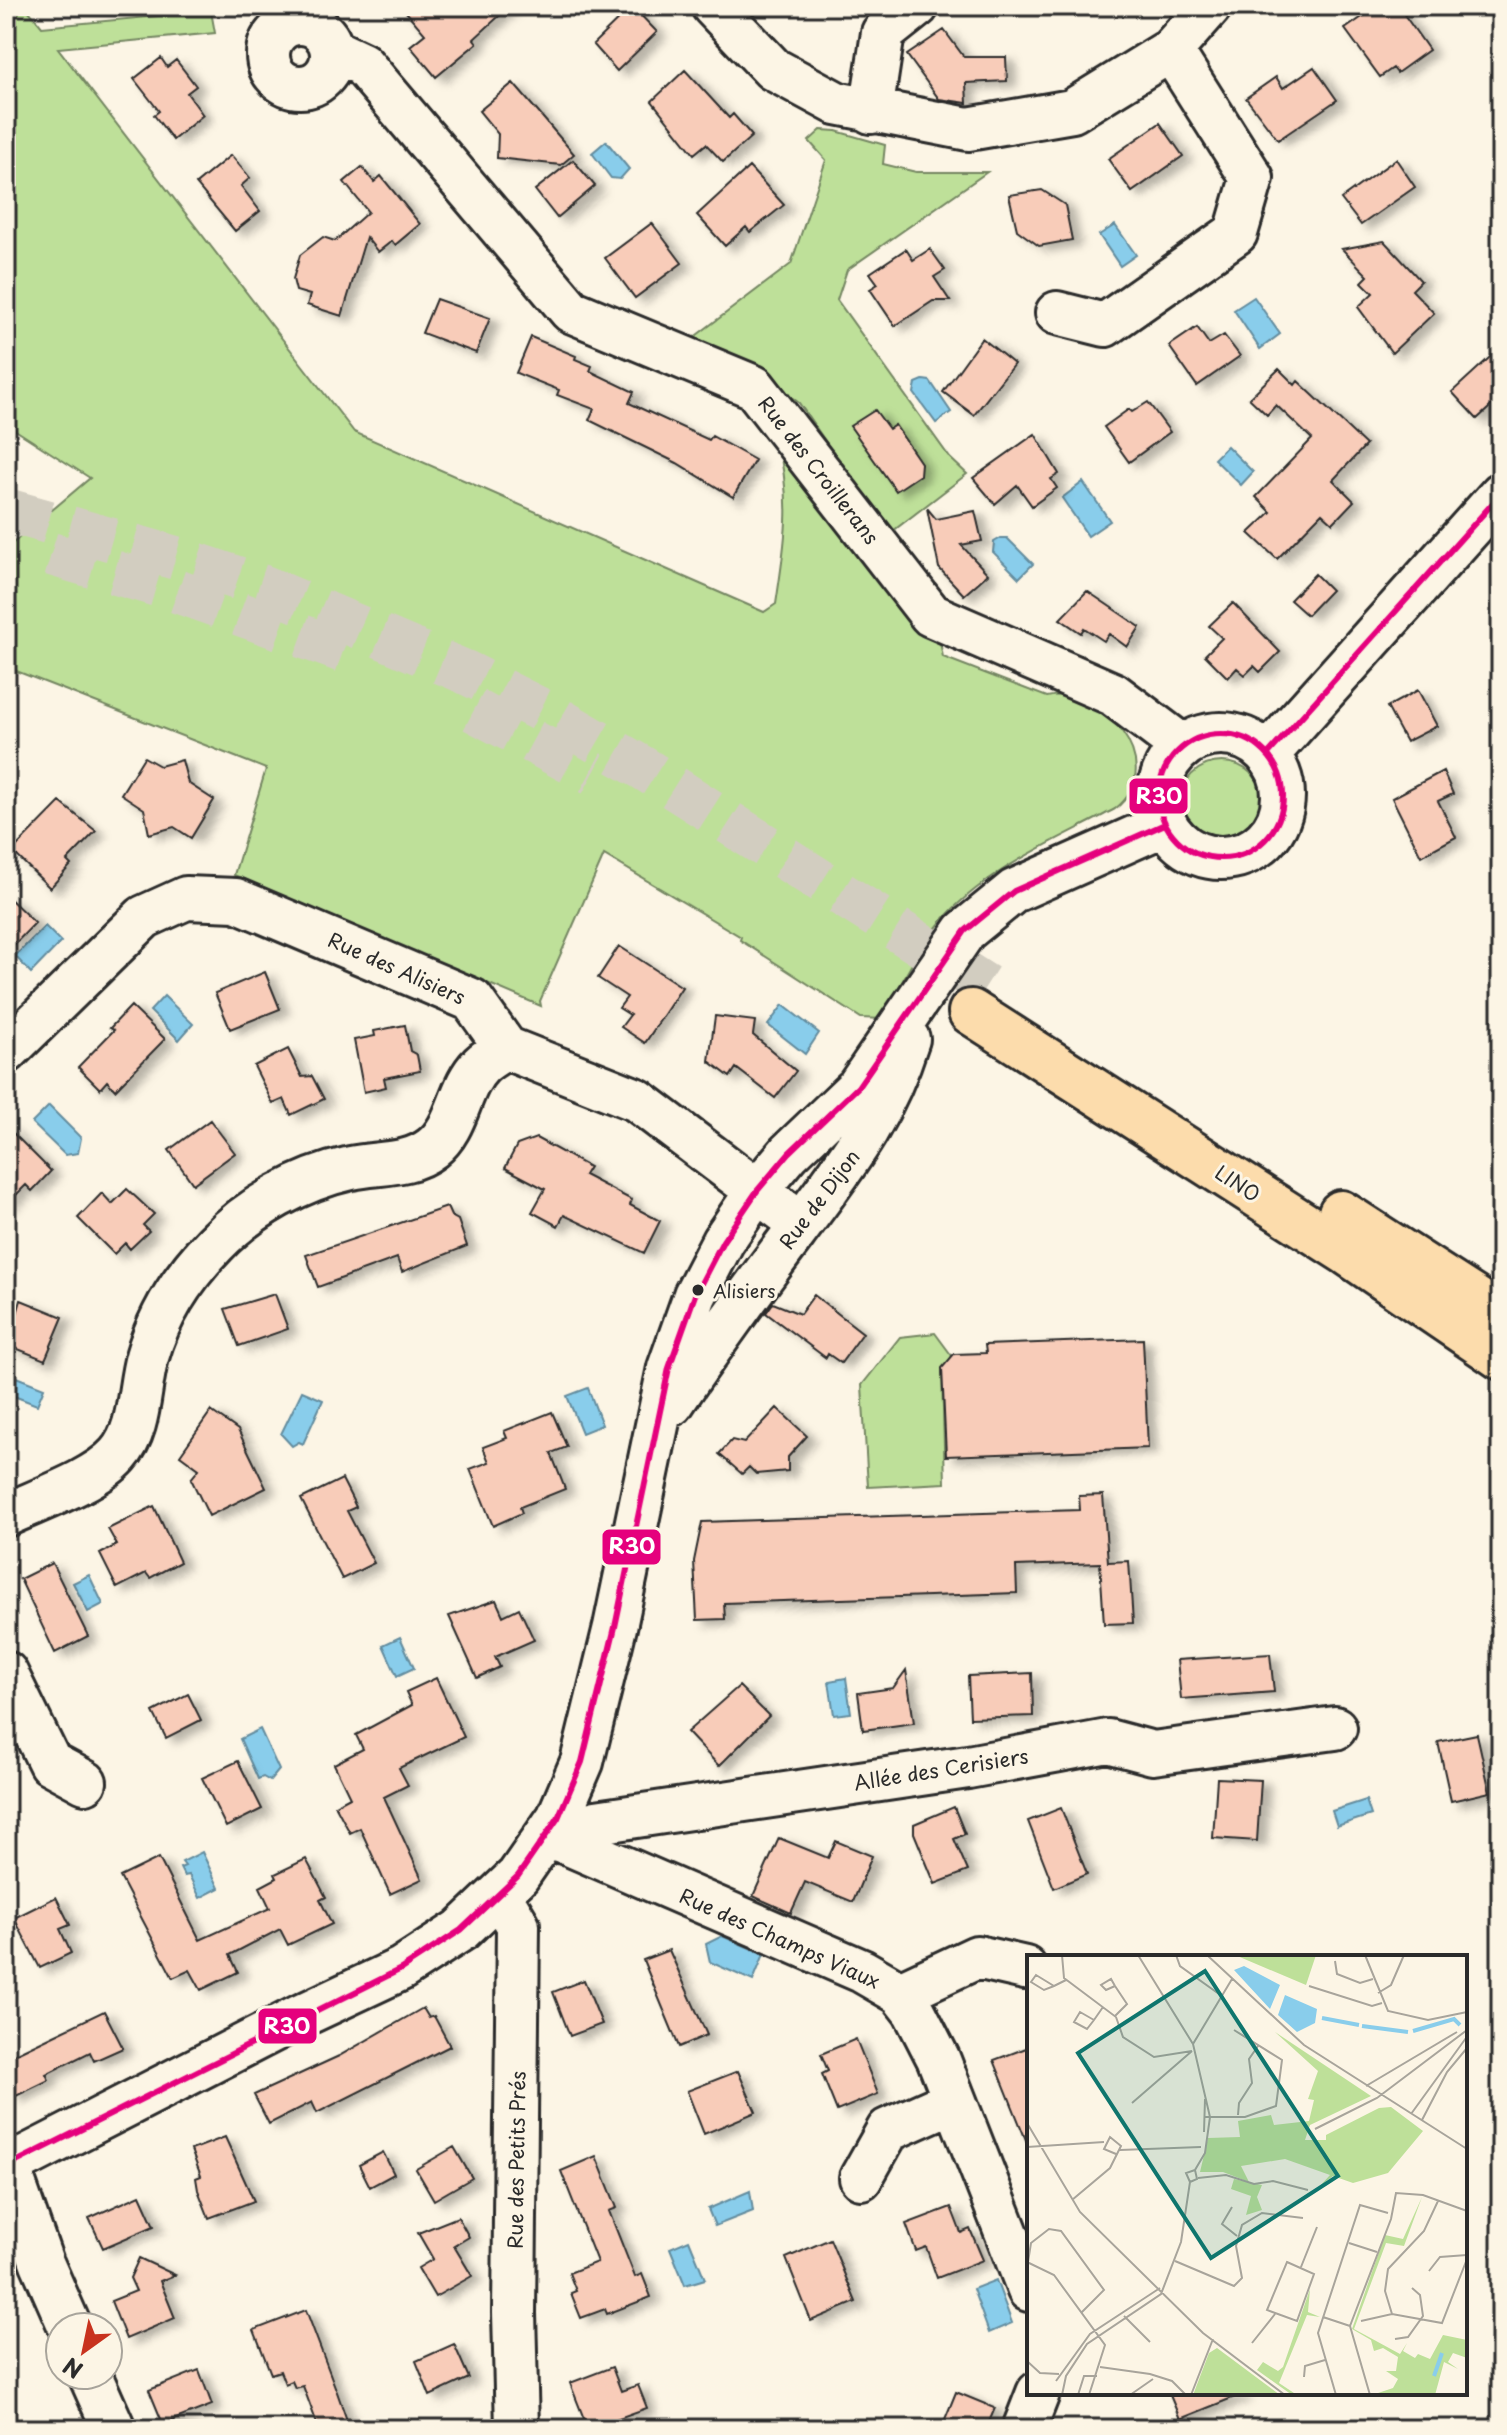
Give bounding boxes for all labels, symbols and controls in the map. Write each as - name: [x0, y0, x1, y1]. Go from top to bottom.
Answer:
- street label: Rue des Croillerans: [751, 389, 887, 551]
- line badge: R30: [1128, 777, 1189, 815]
- text: R30: [1136, 778, 1182, 811]
- street label: Rue des Alisiers: [323, 924, 471, 1012]
- street label: Rue de Dijon: [772, 1143, 866, 1255]
- street label: LINO: [1209, 1157, 1267, 1209]
- place label: Alisiers: [713, 1277, 776, 1304]
- marker: Alisiers: [690, 1282, 706, 1298]
- line badge: R30: [601, 1528, 662, 1566]
- text: R30: [609, 1528, 655, 1561]
- street label: Allée des Cerisiers: [852, 1740, 1030, 1798]
- street label: Rue des Champs Viaux: [675, 1880, 885, 1996]
- inset map: [1027, 1955, 1467, 2395]
- line badge: R30: [257, 2007, 318, 2045]
- text: R30: [264, 2008, 310, 2041]
- street label: Rue des Petits Prés: [499, 2071, 533, 2249]
- north arrow: [44, 2311, 124, 2391]
- text: N: [56, 2350, 89, 2388]

